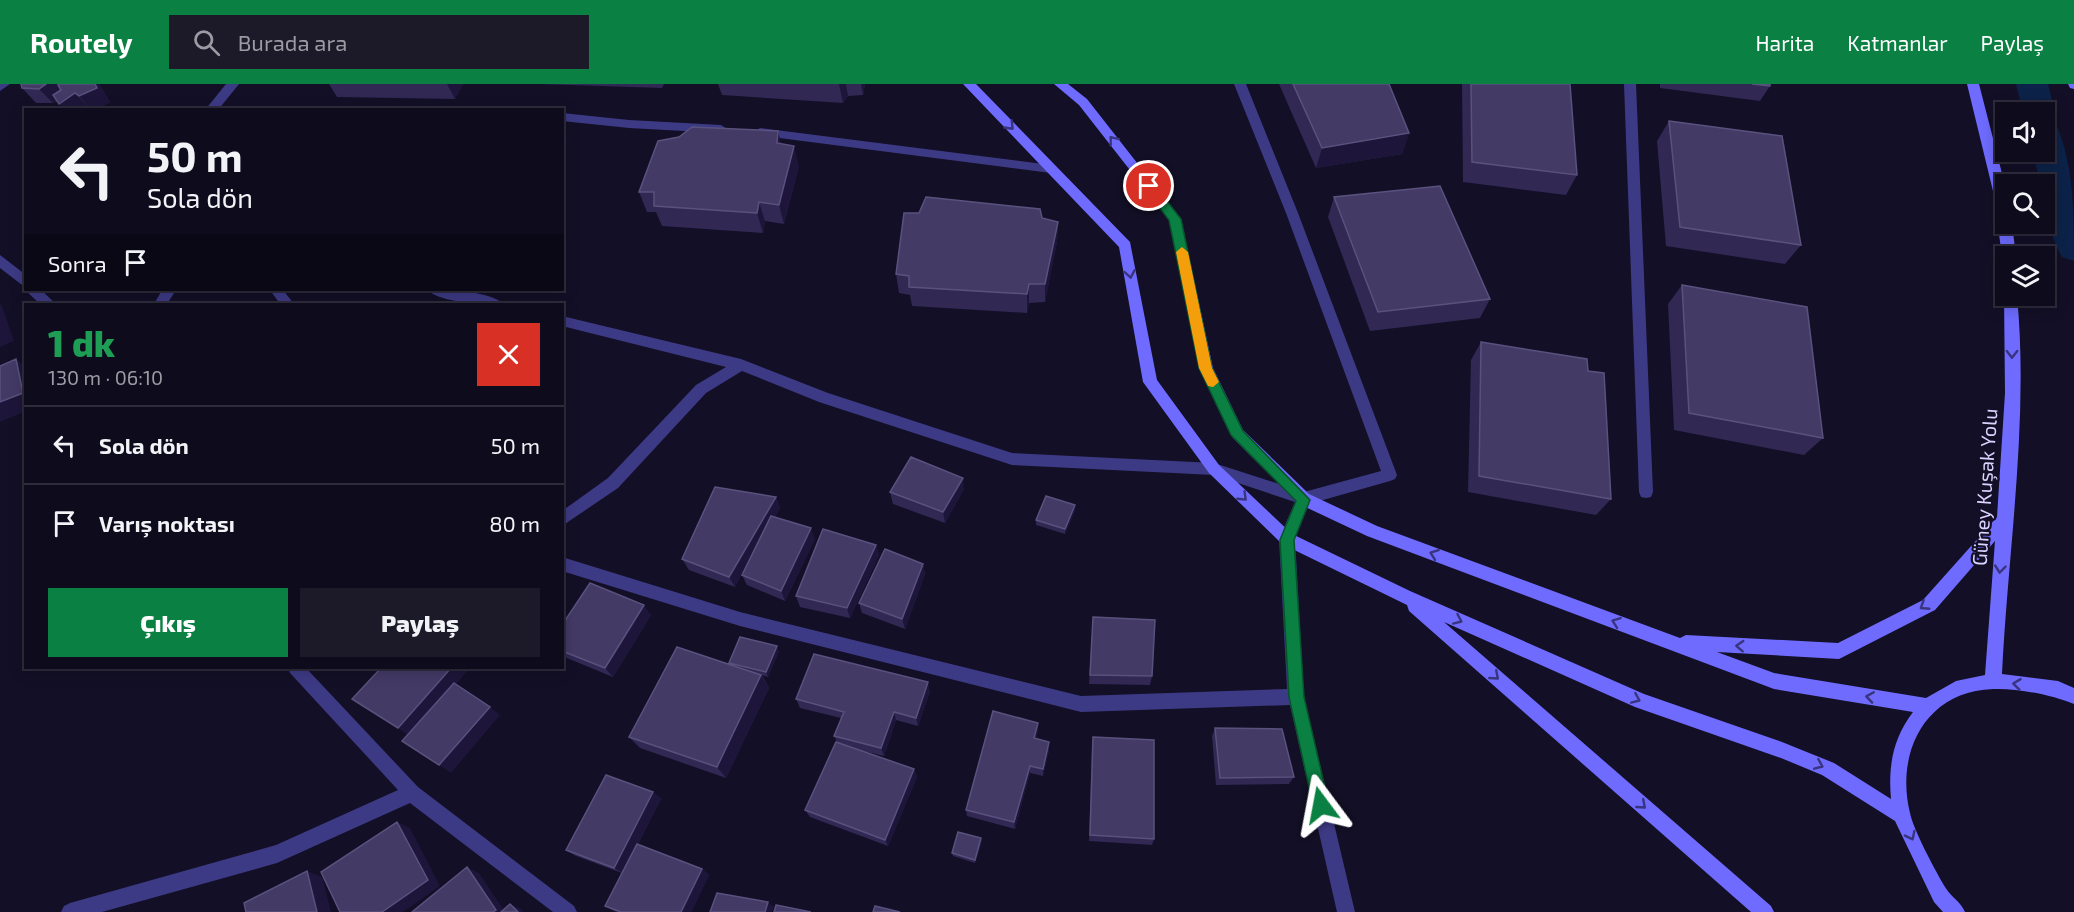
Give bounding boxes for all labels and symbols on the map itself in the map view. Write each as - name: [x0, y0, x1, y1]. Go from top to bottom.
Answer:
- one-way arrow: [1002, 119, 1013, 130]
- one-way arrow: [1109, 136, 1120, 147]
- pin: [1123, 160, 1174, 211]
- one-way arrow: [1123, 269, 1136, 279]
- one-way arrow: [2006, 349, 2018, 358]
- street label: Güney Kuşak Yolu: [1967, 407, 2002, 567]
- one-way arrow: [1236, 490, 1246, 501]
- one-way arrow: [1429, 549, 1440, 561]
- one-way arrow: [1994, 565, 2007, 574]
- one-way arrow: [1919, 599, 1930, 610]
- one-way arrow: [1451, 613, 1462, 625]
- one-way arrow: [1612, 617, 1623, 629]
- one-way arrow: [1735, 639, 1744, 652]
- one-way arrow: [1489, 669, 1500, 680]
- one-way arrow: [2013, 678, 2022, 691]
- one-way arrow: [1630, 691, 1641, 703]
- one-way arrow: [1865, 691, 1874, 703]
- one-way arrow: [1813, 758, 1824, 770]
- position arrow: [1289, 773, 1353, 837]
- one-way arrow: [1635, 798, 1646, 809]
- one-way arrow: [1904, 830, 1916, 841]

